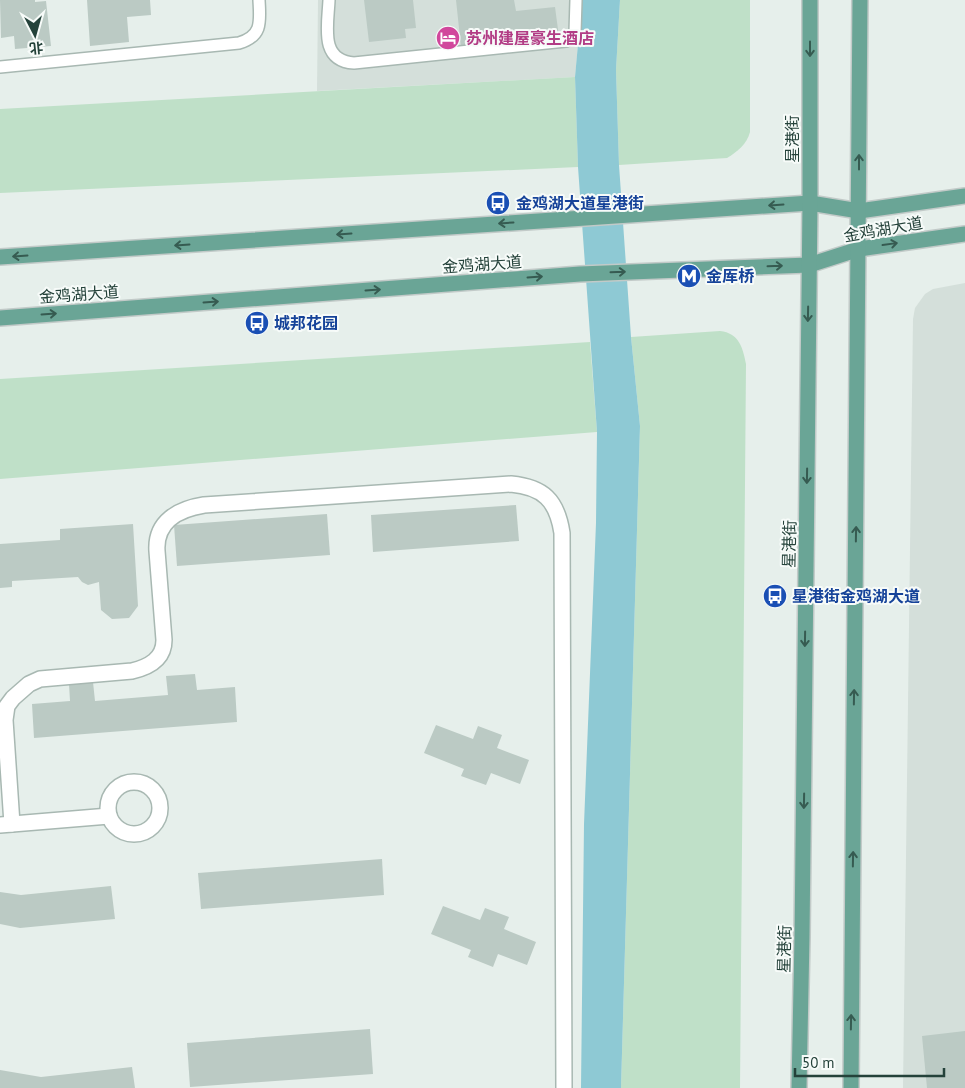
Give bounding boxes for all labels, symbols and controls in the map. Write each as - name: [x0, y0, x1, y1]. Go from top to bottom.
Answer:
- north arrow: [10, 10, 60, 60]
- hotel icon: 苏州建屋豪生酒店: [435, 25, 461, 51]
- place label: 苏州建屋豪生酒店: [466, 28, 594, 48]
- text: 北: [28, 38, 44, 58]
- one-way arrow: [805, 40, 815, 56]
- street label: 星港街: [782, 115, 802, 163]
- one-way arrow: [854, 154, 864, 170]
- bus stop icon: 金鸡湖大道星港街: [485, 190, 511, 216]
- place label: 金鸡湖大道星港街: [516, 193, 644, 213]
- one-way arrow: [768, 201, 784, 210]
- street label: 金鸡湖大道: [842, 212, 924, 246]
- one-way arrow: [498, 219, 514, 228]
- one-way arrow: [336, 230, 352, 239]
- one-way arrow: [881, 239, 897, 249]
- one-way arrow: [174, 240, 190, 250]
- one-way arrow: [12, 251, 28, 260]
- street label: 金鸡湖大道: [441, 251, 523, 277]
- one-way arrow: [767, 261, 783, 271]
- metro station icon: 金厍桥: [676, 263, 702, 289]
- place label: 金厍桥: [706, 266, 755, 286]
- one-way arrow: [610, 268, 626, 277]
- one-way arrow: [526, 272, 542, 282]
- street label: 金鸡湖大道: [38, 281, 120, 307]
- one-way arrow: [364, 285, 380, 294]
- one-way arrow: [202, 297, 218, 307]
- one-way arrow: [803, 305, 813, 321]
- one-way arrow: [40, 310, 56, 319]
- bus stop icon: 城邦花园: [244, 310, 270, 336]
- place label: 城邦花园: [274, 313, 338, 333]
- one-way arrow: [802, 468, 812, 484]
- street label: 星港街: [779, 520, 799, 568]
- one-way arrow: [851, 527, 861, 543]
- bus stop icon: 星港街金鸡湖大道: [762, 583, 788, 609]
- place label: 星港街金鸡湖大道: [792, 586, 920, 606]
- one-way arrow: [800, 630, 810, 646]
- one-way arrow: [849, 689, 859, 706]
- one-way arrow: [799, 792, 809, 809]
- one-way arrow: [848, 852, 858, 868]
- street label: 星港街: [774, 925, 794, 973]
- one-way arrow: [846, 1014, 856, 1030]
- scale bar: [795, 1046, 944, 1078]
- text: 50 m: [802, 1053, 835, 1072]

